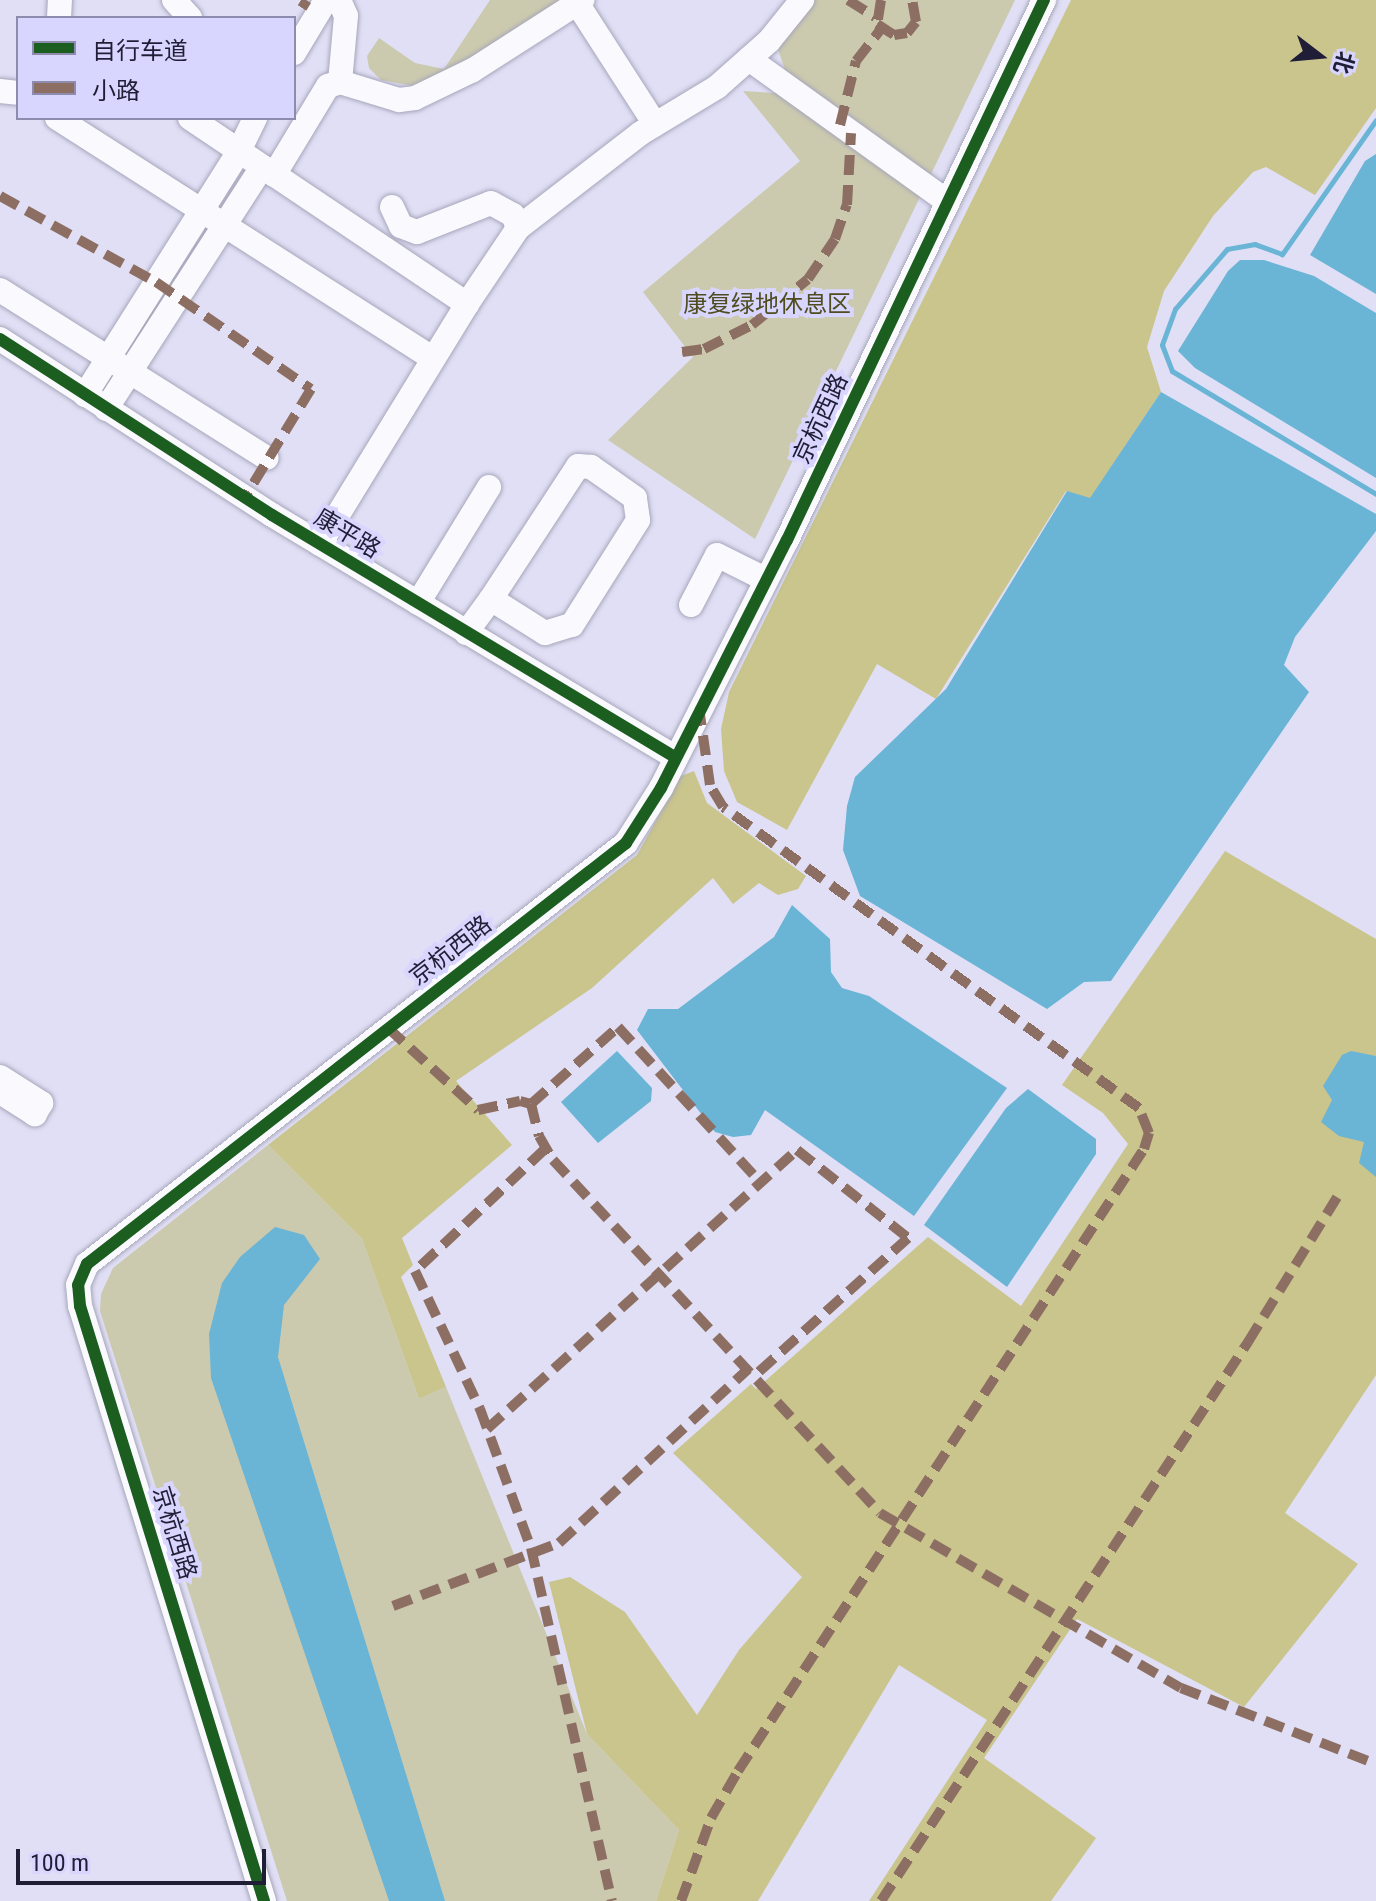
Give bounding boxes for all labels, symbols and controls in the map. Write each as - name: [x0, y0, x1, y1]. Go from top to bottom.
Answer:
- legend: [16, 16, 296, 120]
- north arrow: [1280, 16, 1360, 96]
- text: 自行车道: [92, 37, 188, 65]
- text: 北: [1329, 49, 1359, 77]
- text: 小路: [92, 77, 140, 105]
- park label: 康复绿地休息区: [683, 291, 851, 319]
- street label: 京杭西路: [788, 369, 854, 469]
- street label: 康平路: [309, 503, 385, 565]
- street label: 京杭西路: [404, 910, 498, 992]
- street label: 京杭西路: [146, 1483, 202, 1583]
- scale bar: [20, 1833, 270, 1883]
- text: 100 m: [30, 1849, 89, 1877]

